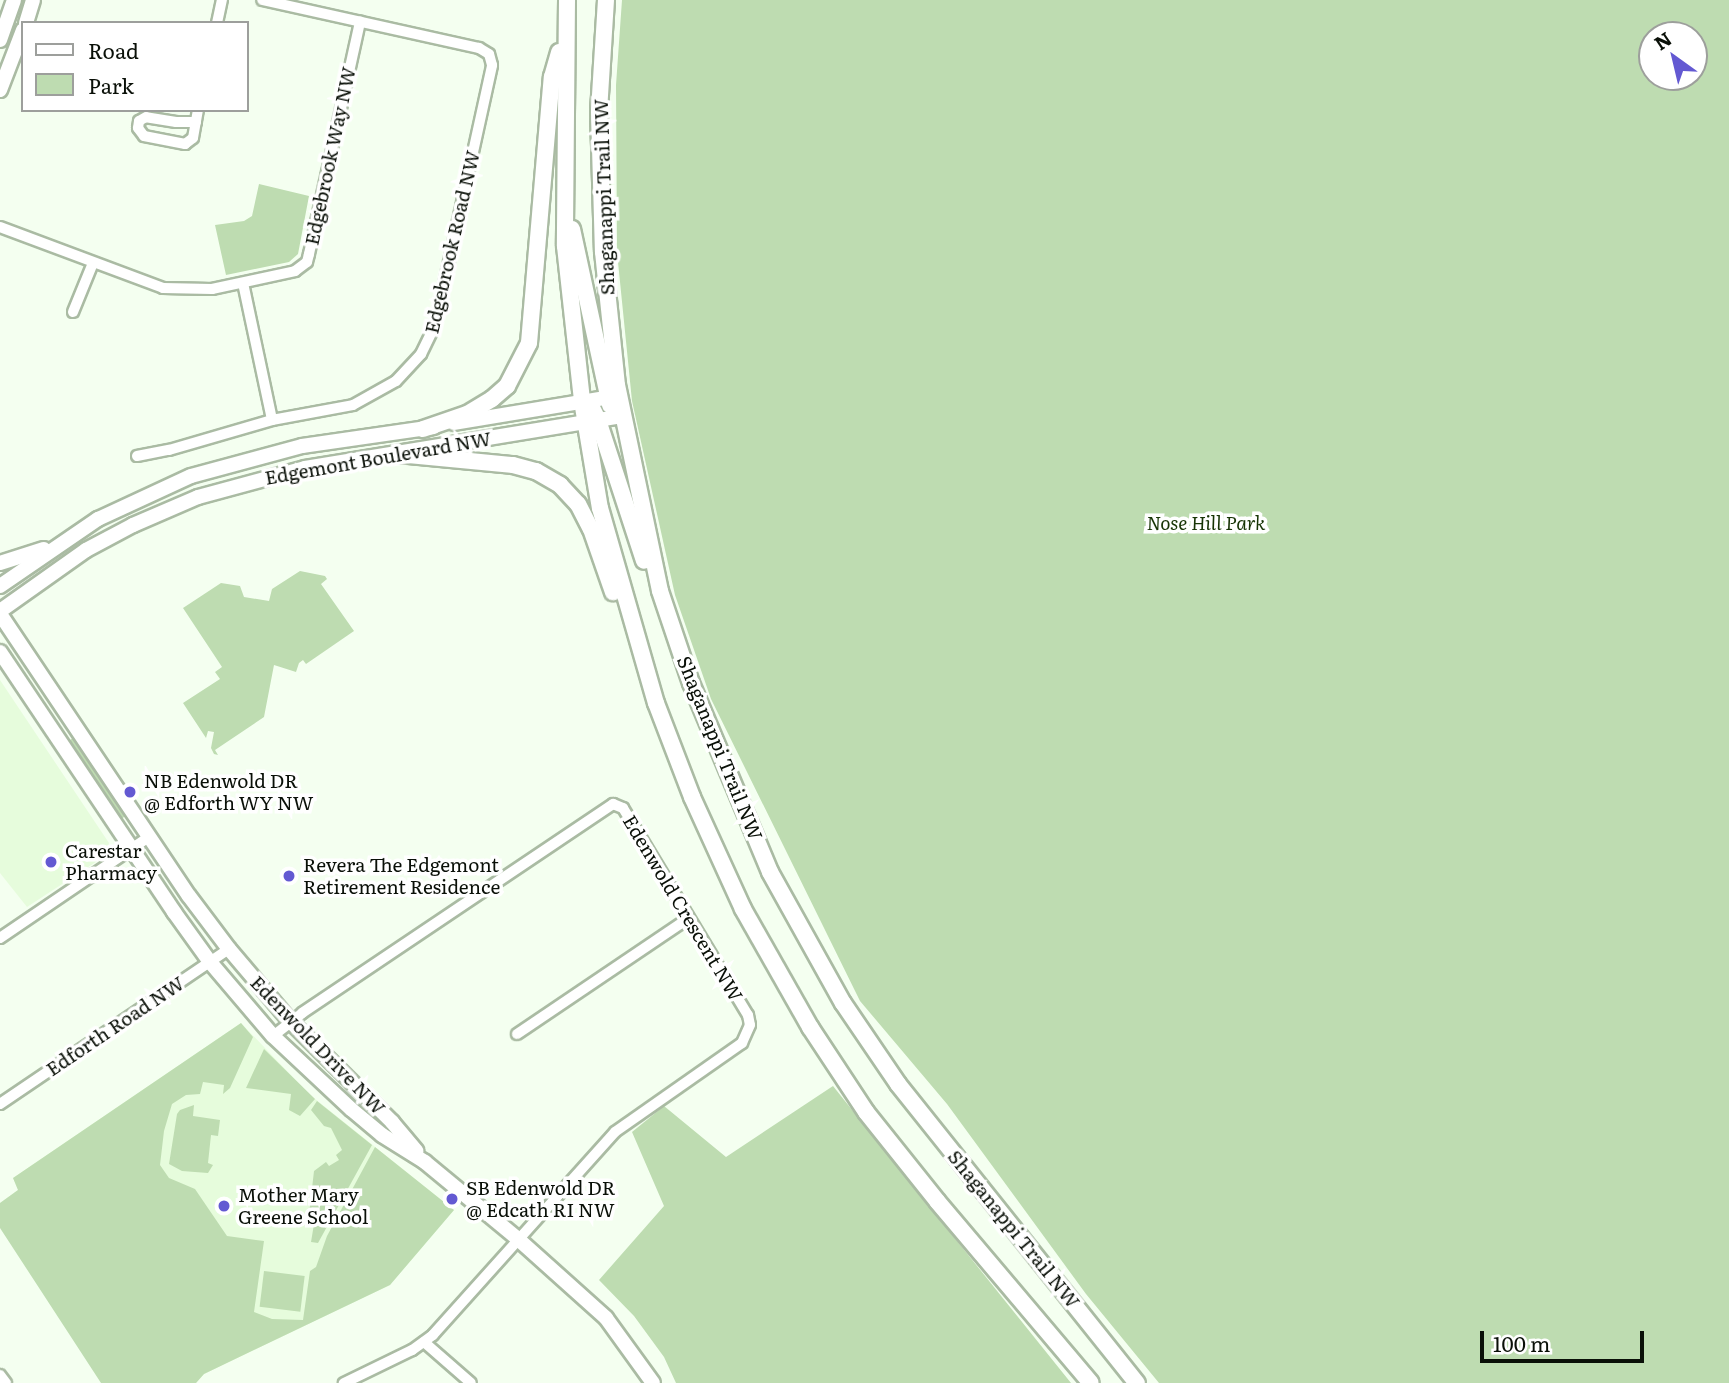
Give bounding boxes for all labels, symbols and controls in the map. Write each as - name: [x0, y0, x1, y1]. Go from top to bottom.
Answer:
- legend: [21, 21, 248, 112]
- north arrow: [1638, 21, 1708, 91]
- text: N: [1648, 24, 1677, 56]
- text: Road: [88, 34, 139, 65]
- street label: Edgebrook Way NW: [300, 65, 360, 247]
- text: Park: [88, 69, 134, 100]
- street label: Shaganappi Trail NW: [589, 98, 619, 296]
- street label: Edgebrook Road NW: [420, 148, 484, 336]
- street label: Edgemont Boulevard NW: [263, 427, 493, 489]
- park label: Nose Hill Park: [1146, 512, 1266, 534]
- street label: Shaganappi Trail NW: [673, 653, 767, 843]
- place label: NB Edenwold DR @ Edforth WY NW: [144, 770, 314, 814]
- marker: NB Edenwold DR @ Edforth WY NW: [122, 784, 138, 800]
- street label: Edenwold Crescent NW: [618, 811, 748, 1005]
- place label: Carestar Pharmacy: [65, 840, 157, 884]
- marker: Carestar Pharmacy: [43, 854, 59, 870]
- place label: Revera The Edgemont Retirement Residence: [303, 854, 500, 898]
- marker: Revera The Edgemont Retirement Residence: [281, 868, 297, 884]
- street label: Edforth Road NW: [42, 971, 188, 1081]
- street label: Edenwold Drive NW: [246, 971, 390, 1119]
- street label: Shaganappi Trail NW: [943, 1145, 1085, 1313]
- place label: SB Edenwold DR @ Edcath RI NW: [466, 1177, 616, 1221]
- place label: Mother Mary Greene School: [238, 1184, 368, 1228]
- marker: SB Edenwold DR @ Edcath RI NW: [444, 1191, 460, 1207]
- marker: Mother Mary Greene School: [216, 1198, 232, 1214]
- scale bar: [1484, 1316, 1648, 1360]
- text: 100 m: [1493, 1327, 1550, 1358]

